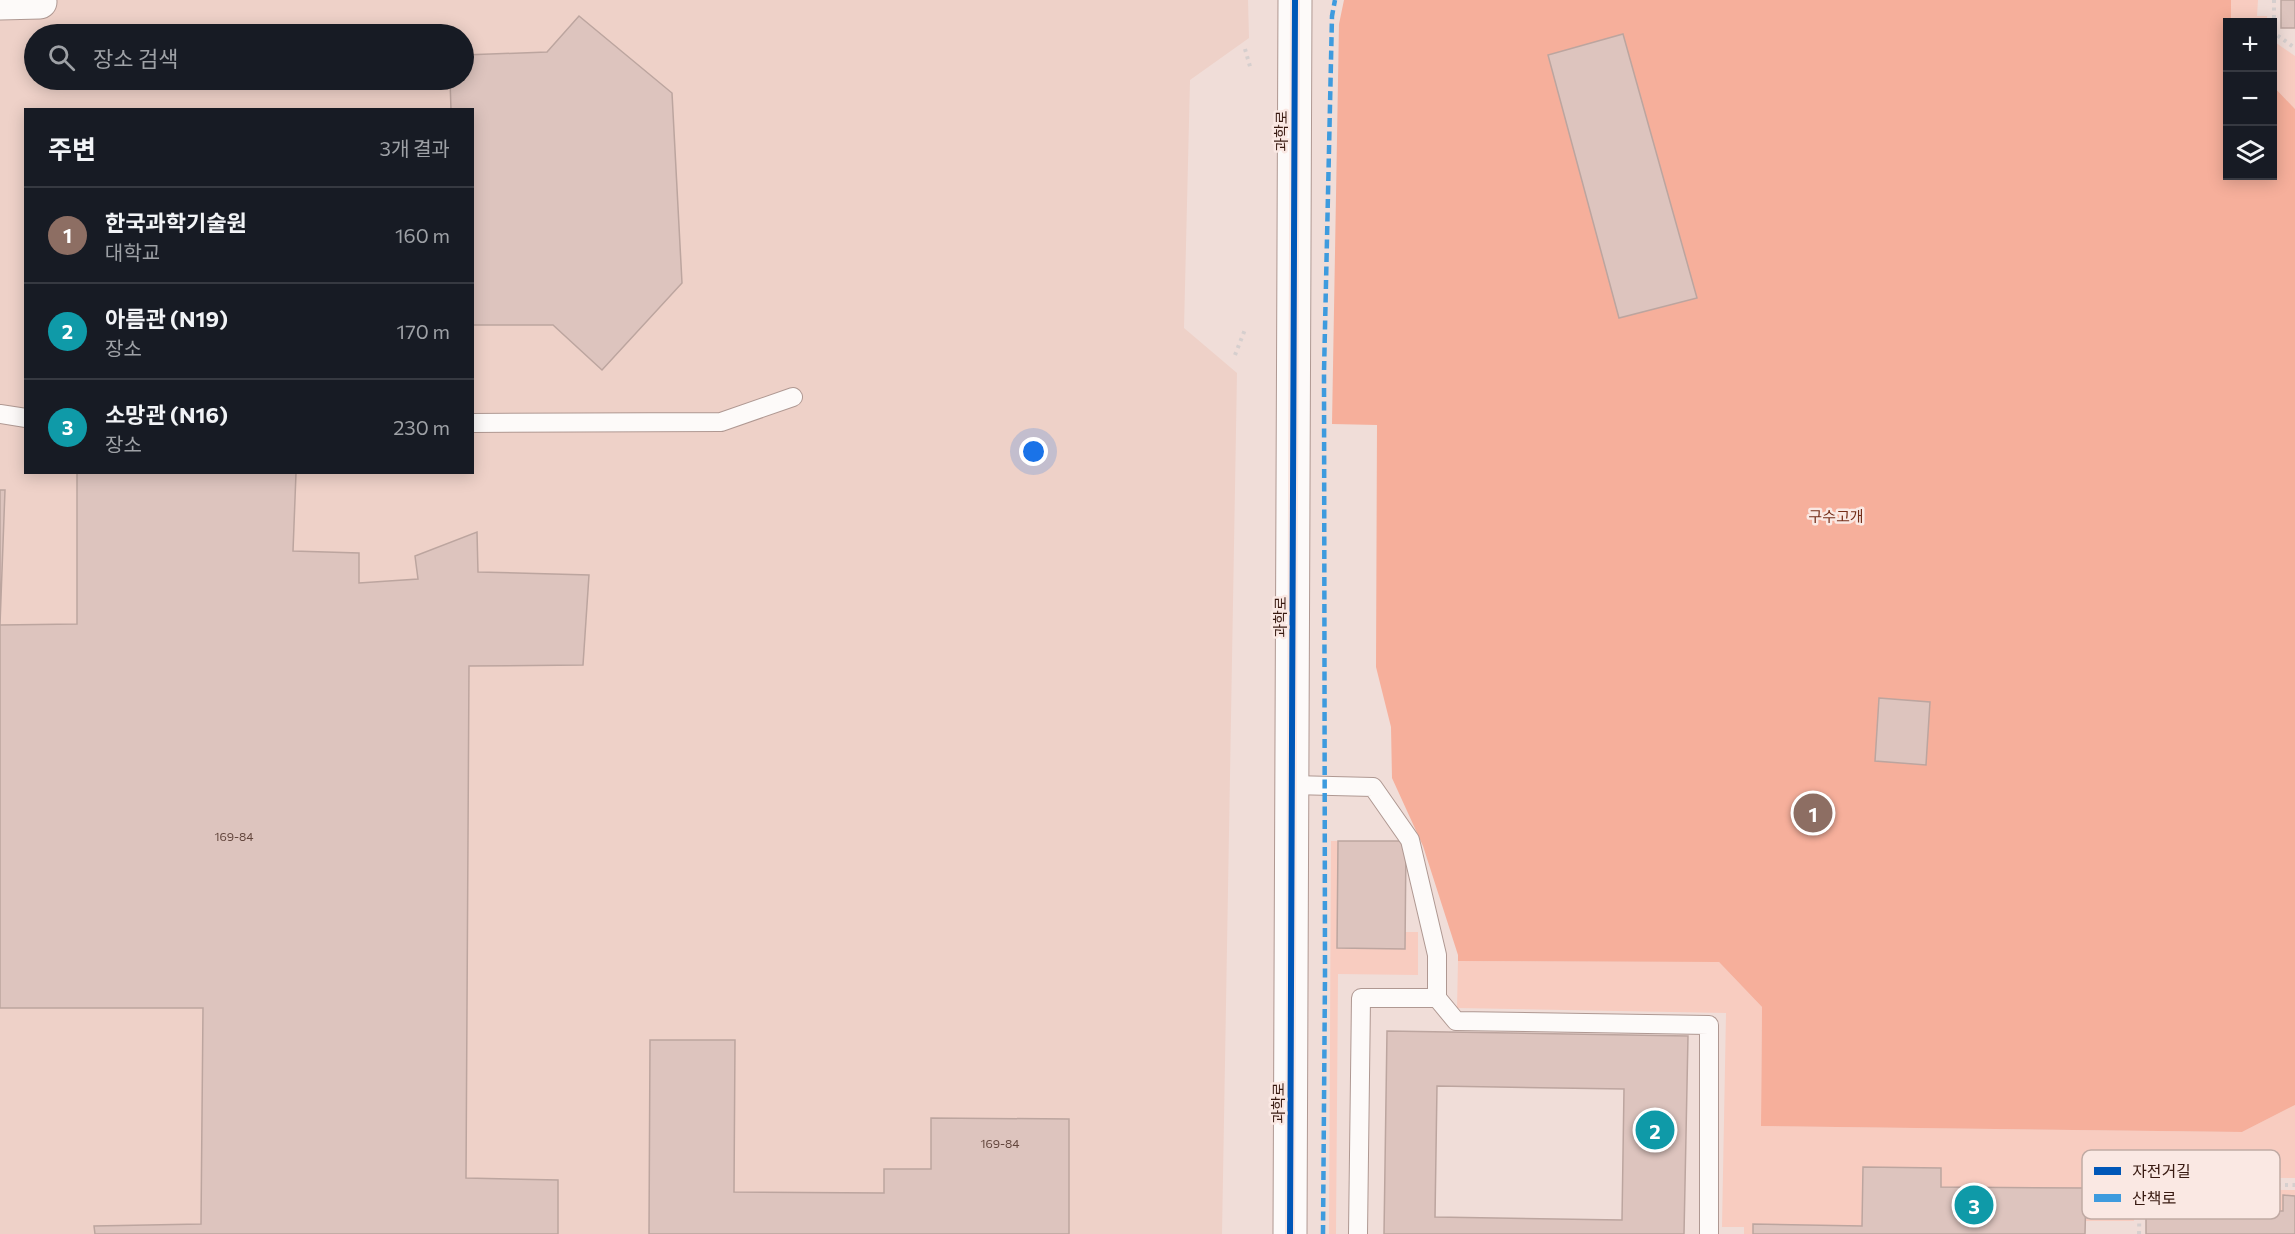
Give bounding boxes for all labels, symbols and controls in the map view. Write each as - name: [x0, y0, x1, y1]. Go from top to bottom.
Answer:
- map controls: [2223, 18, 2277, 180]
- button: +: [2223, 18, 2277, 72]
- search box: [24, 24, 474, 90]
- icon: search: [45, 41, 78, 74]
- text: 장소 검색: [93, 45, 178, 72]
- button: −: [2223, 72, 2277, 126]
- street label: 과학로: [1272, 110, 1290, 152]
- button: layers: [2223, 126, 2277, 180]
- text: 주변: [48, 133, 96, 164]
- text: 3개 결과: [380, 136, 450, 160]
- text: 한국과학기술원: [105, 209, 247, 236]
- text: 1: [63, 223, 72, 247]
- text: 160 m: [395, 223, 450, 247]
- text: 대학교: [105, 240, 160, 264]
- text: 아름관 (N19): [105, 305, 228, 332]
- text: 2: [62, 319, 73, 343]
- text: 170 m: [397, 319, 450, 343]
- text: 장소: [105, 336, 142, 360]
- text: 소망관 (N16): [105, 401, 228, 428]
- text: 3: [62, 415, 73, 439]
- text: 230 m: [393, 415, 450, 439]
- text: 장소: [105, 432, 142, 456]
- your location: [1019, 437, 1048, 466]
- park label: 구수고개: [1808, 507, 1864, 525]
- street label: 과학로: [1271, 596, 1289, 638]
- pin: 1: [1794, 790, 1832, 836]
- house number: 169-84: [214, 829, 254, 843]
- street label: 과학로: [1269, 1082, 1287, 1124]
- pin: 2: [1636, 1108, 1674, 1152]
- house number: 169-84: [980, 1136, 1020, 1150]
- legend: [2082, 1150, 2280, 1219]
- text: 자전거길: [2132, 1161, 2191, 1180]
- pin: 3: [1954, 1182, 1994, 1228]
- text: 산책로: [2132, 1188, 2176, 1207]

